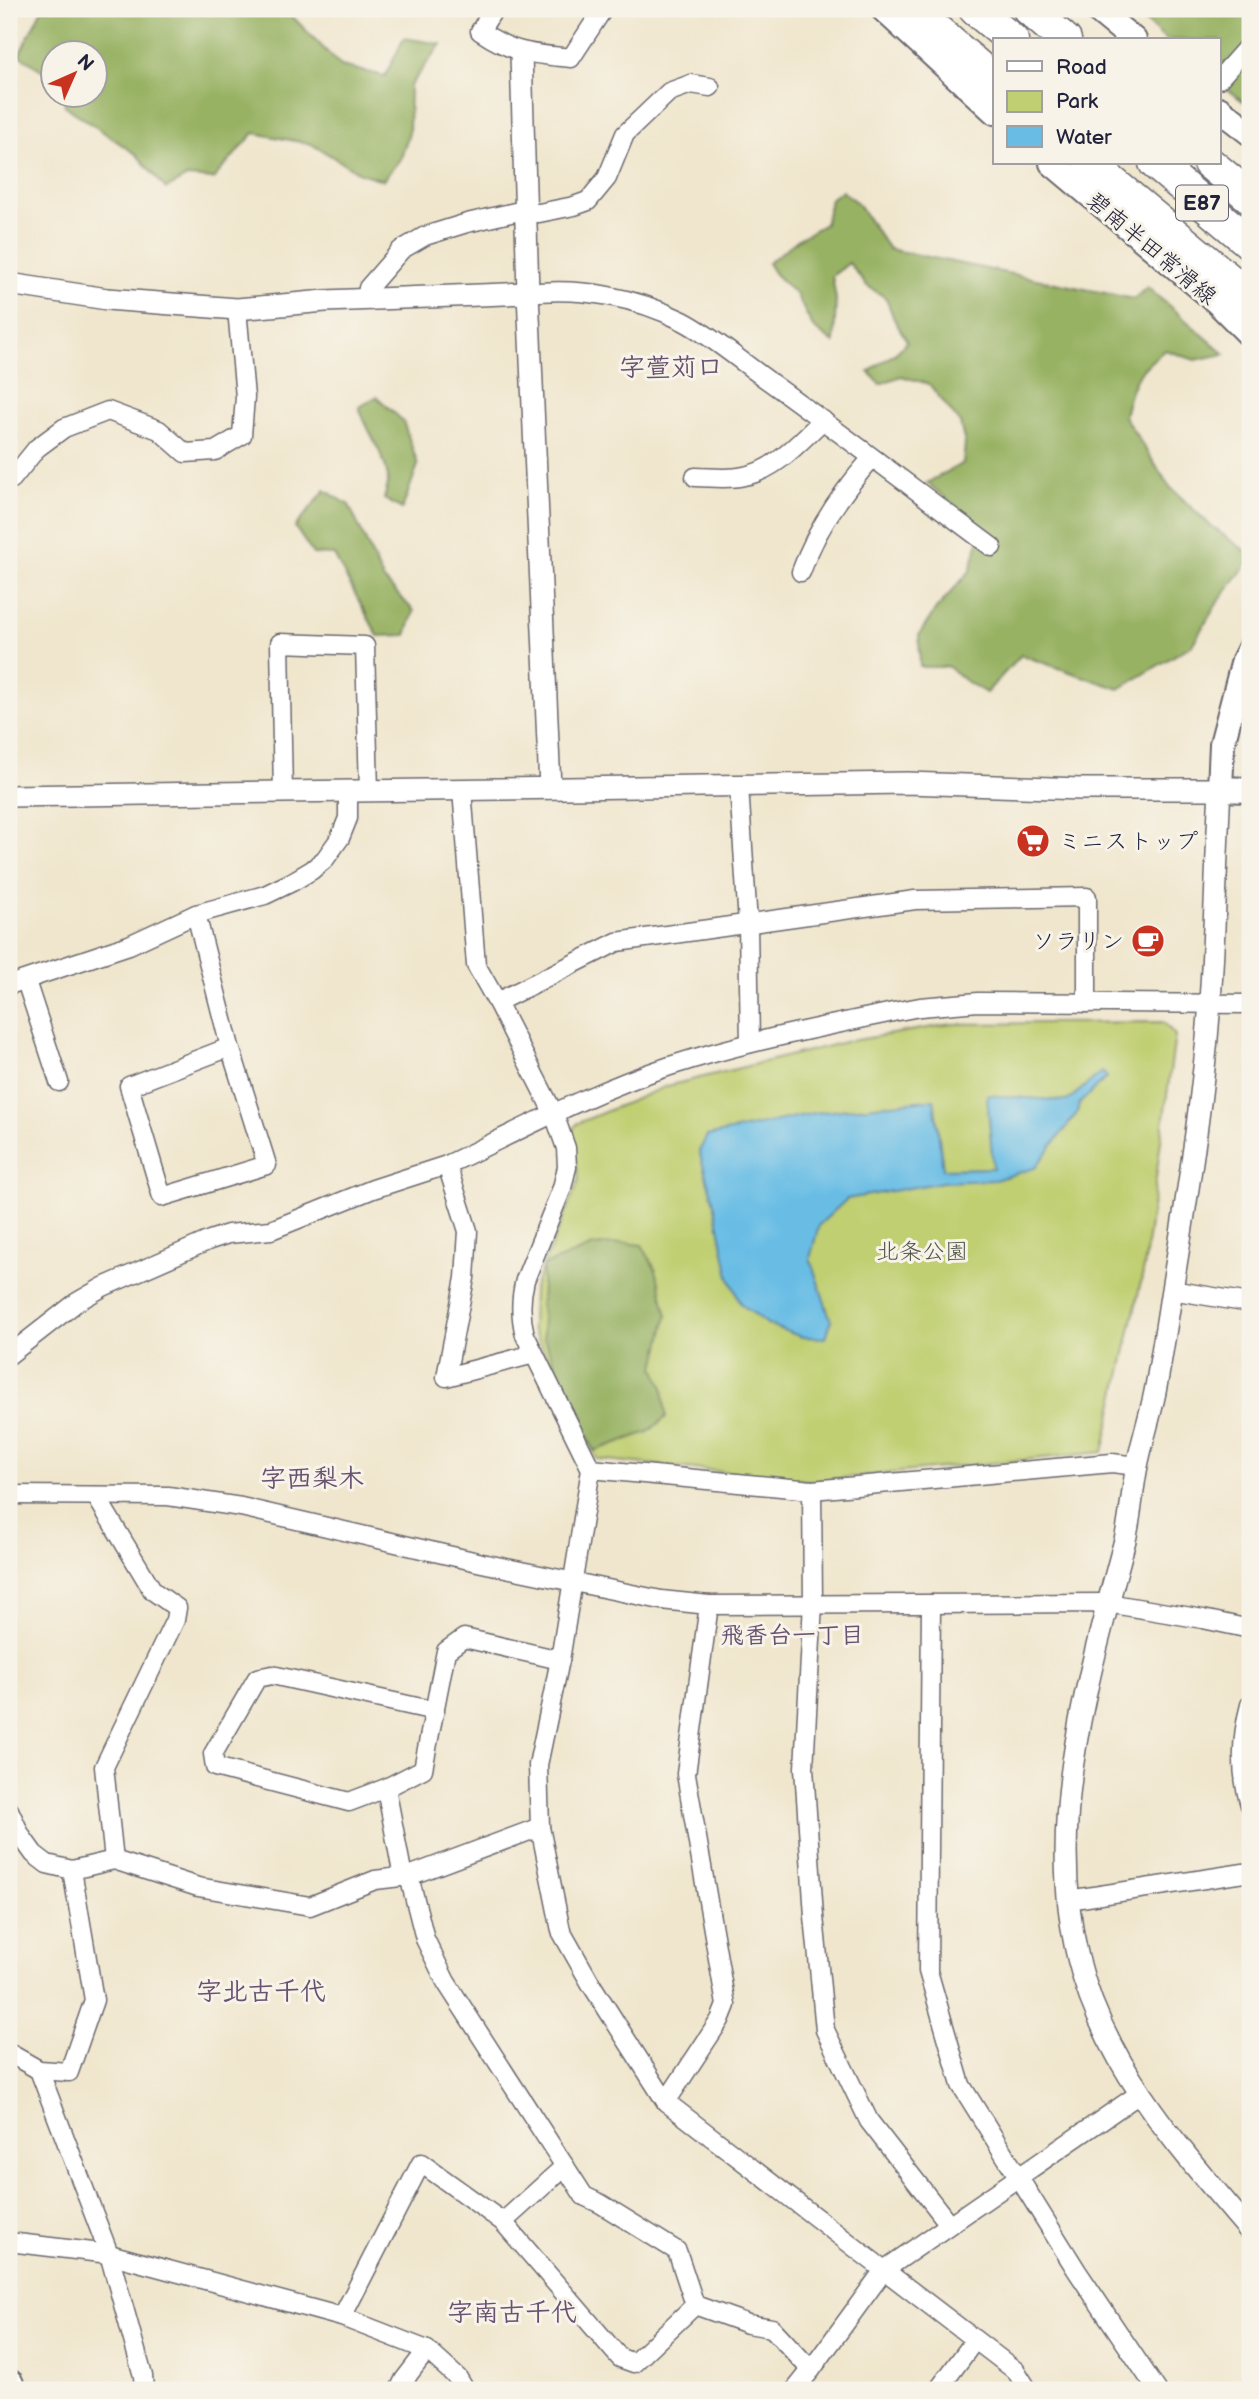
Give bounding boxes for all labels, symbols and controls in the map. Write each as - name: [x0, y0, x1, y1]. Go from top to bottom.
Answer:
- north arrow: [38, 38, 108, 108]
- legend: [993, 38, 1220, 164]
- text: N: [72, 50, 98, 76]
- text: Road: [1056, 55, 1107, 80]
- text: Park: [1056, 89, 1099, 114]
- text: Water: [1056, 125, 1112, 150]
- street label: 碧南半田常滑線: [1081, 186, 1222, 311]
- road number: E87: [1176, 186, 1228, 220]
- district label: 字萱苅口: [619, 353, 723, 384]
- supermarket icon: ミニストップ: [1014, 822, 1052, 860]
- place label: ミニストップ: [1058, 828, 1198, 856]
- cafe icon: ソラリン: [1129, 922, 1167, 960]
- place label: ソラリン: [1032, 928, 1124, 956]
- park label: 北条公園: [876, 1238, 968, 1266]
- district label: 字西梨木: [260, 1464, 364, 1495]
- district label: 飛香台一丁目: [720, 1621, 864, 1650]
- district label: 字北古千代: [196, 1977, 326, 2008]
- district label: 字南古千代: [447, 2298, 577, 2329]

